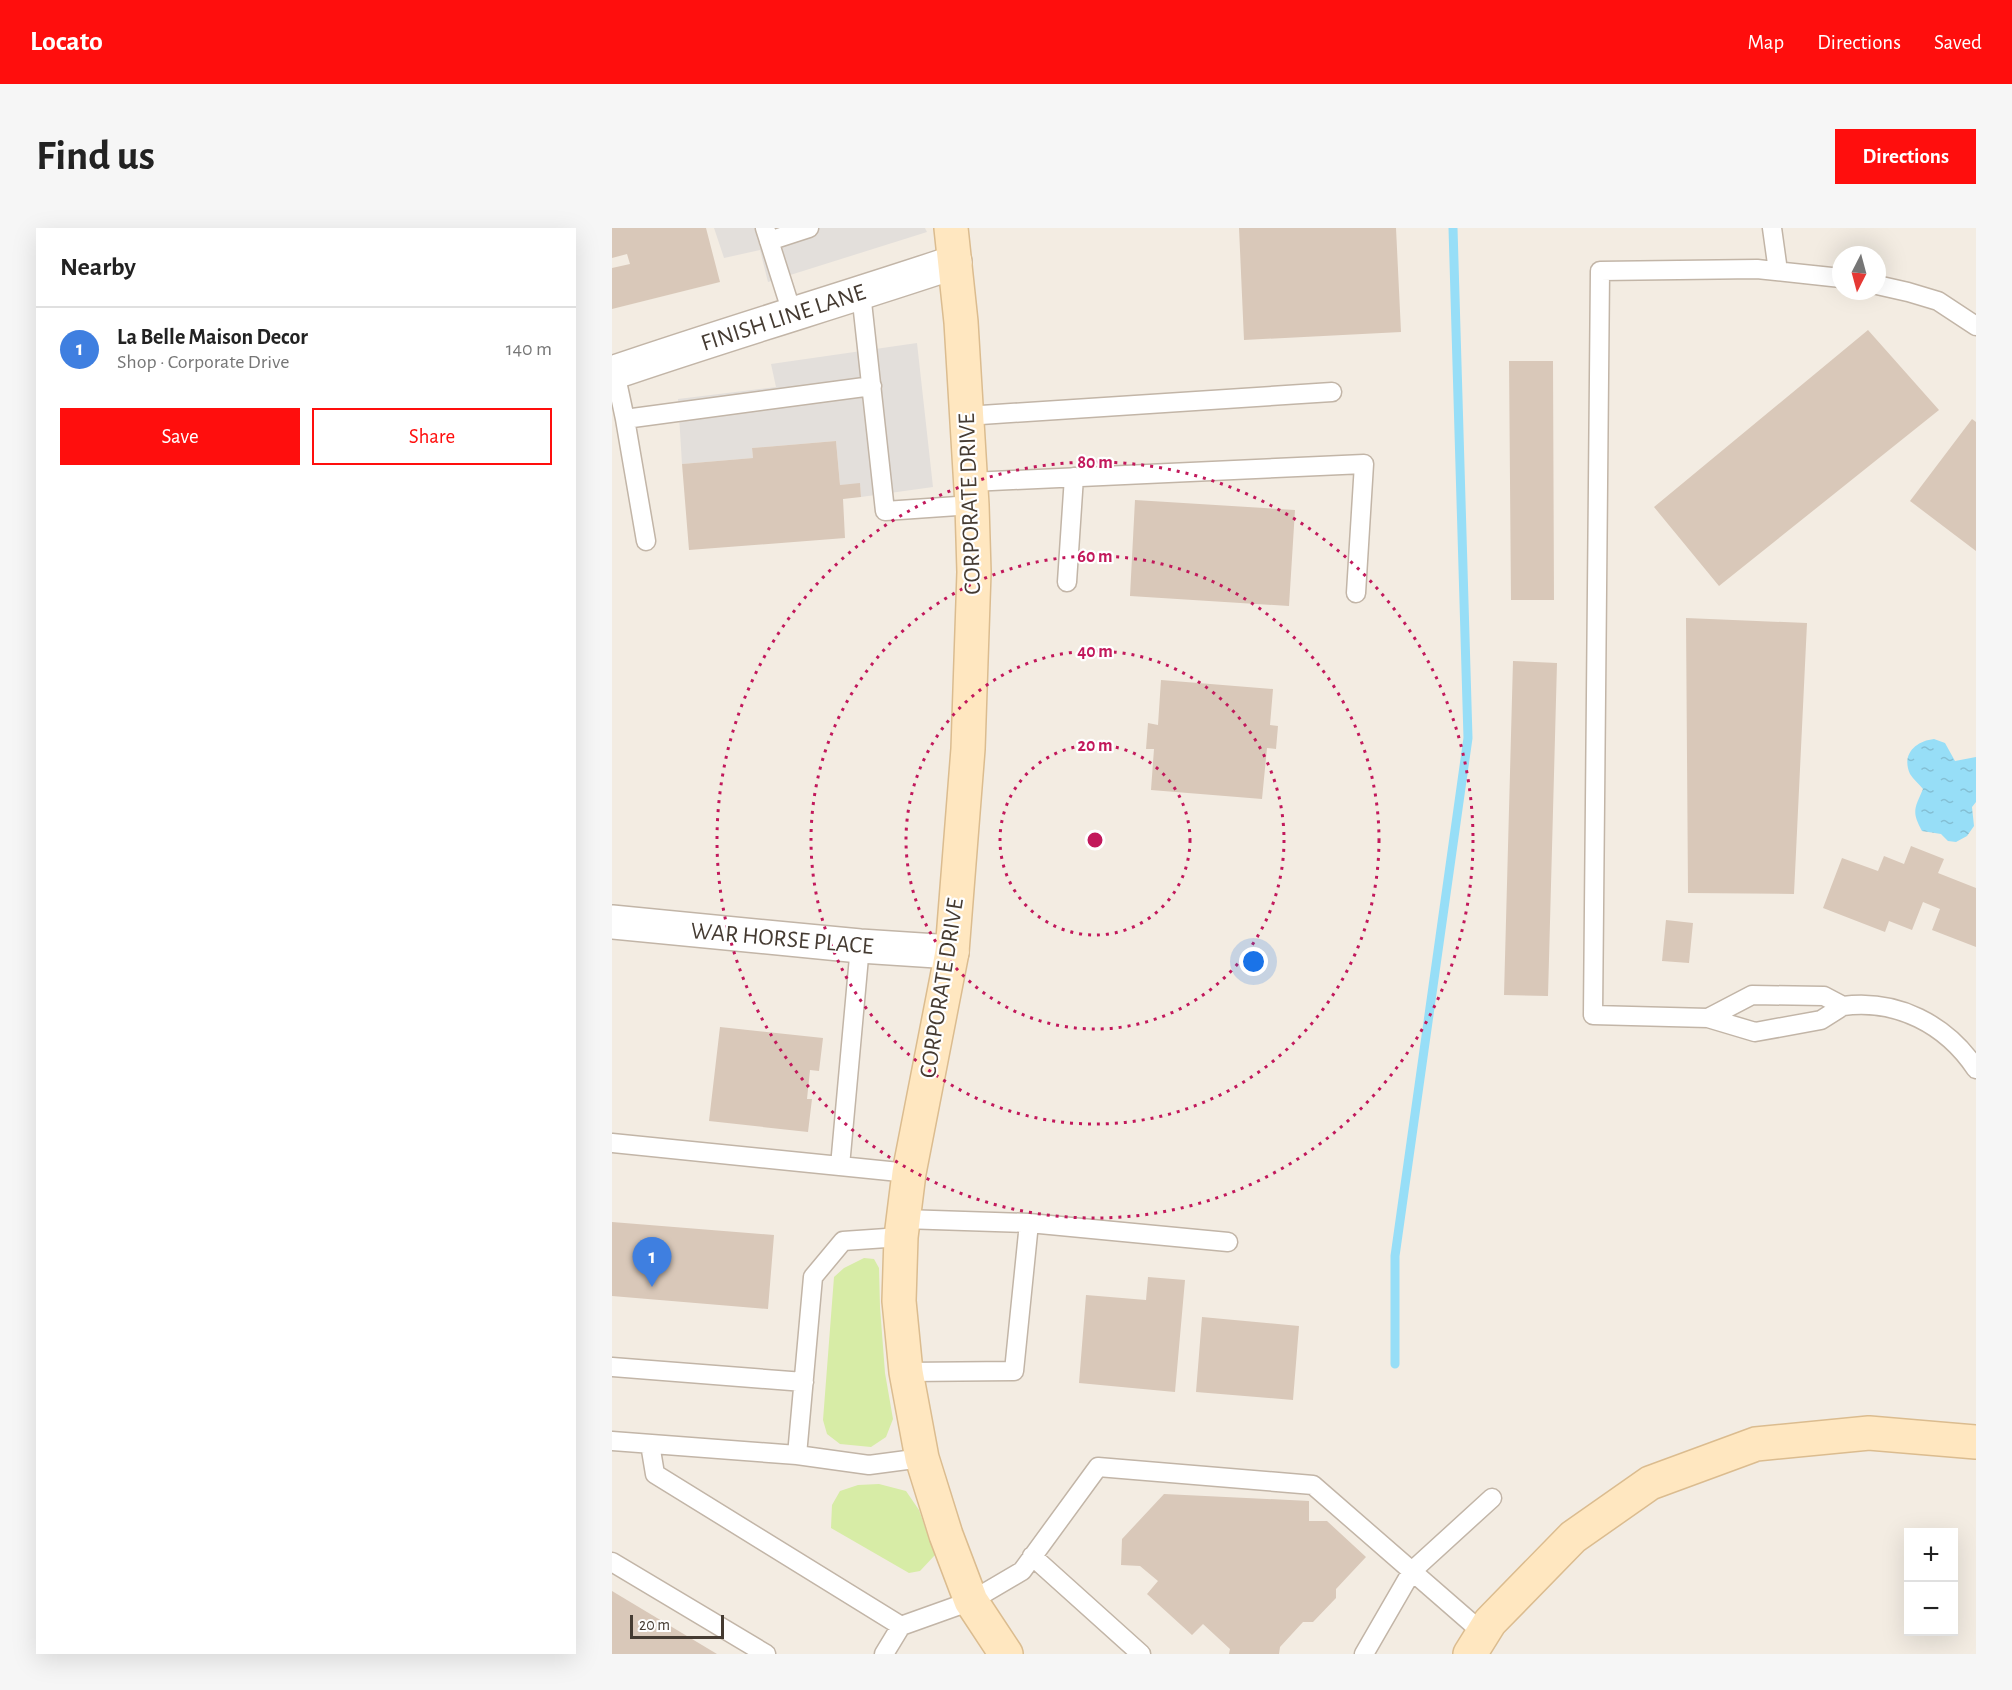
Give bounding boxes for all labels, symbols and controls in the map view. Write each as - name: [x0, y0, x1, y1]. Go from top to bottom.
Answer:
- text: Locato: [30, 28, 103, 56]
- text: Map: [1748, 32, 1784, 53]
- text: Directions: [1817, 32, 1901, 53]
- text: Saved: [1934, 32, 1982, 53]
- button: Directions: [1835, 129, 1976, 184]
- text: Find us: [36, 135, 155, 177]
- north arrow: [1832, 246, 1886, 300]
- text: Nearby: [60, 254, 136, 280]
- street label: FINISH LINE LANE: [698, 280, 869, 356]
- text: La Belle Maison Decor: [117, 326, 308, 348]
- text: 1: [76, 339, 83, 359]
- text: 140 m: [506, 339, 552, 359]
- text: Shop · Corporate Drive: [117, 352, 289, 372]
- button: Save: [60, 408, 300, 465]
- button: Share: [312, 408, 552, 465]
- street label: CORPORATE DRIVE: [955, 412, 985, 595]
- text: 80 m: [1077, 454, 1113, 472]
- text: 60 m: [1077, 548, 1113, 566]
- text: 40 m: [1077, 643, 1113, 661]
- text: 20 m: [1077, 737, 1113, 755]
- centre of rings: [1085, 830, 1105, 850]
- street label: CORPORATE DRIVE: [916, 896, 968, 1080]
- street label: WAR HORSE PLACE: [689, 919, 875, 959]
- your location: [1239, 947, 1268, 976]
- pin: 1: [632, 1238, 672, 1287]
- map controls: [1904, 1528, 1958, 1636]
- button: +: [1904, 1528, 1958, 1582]
- button: −: [1904, 1582, 1958, 1636]
- scale bar: [630, 1612, 724, 1640]
- text: 20 m: [639, 1617, 670, 1633]

